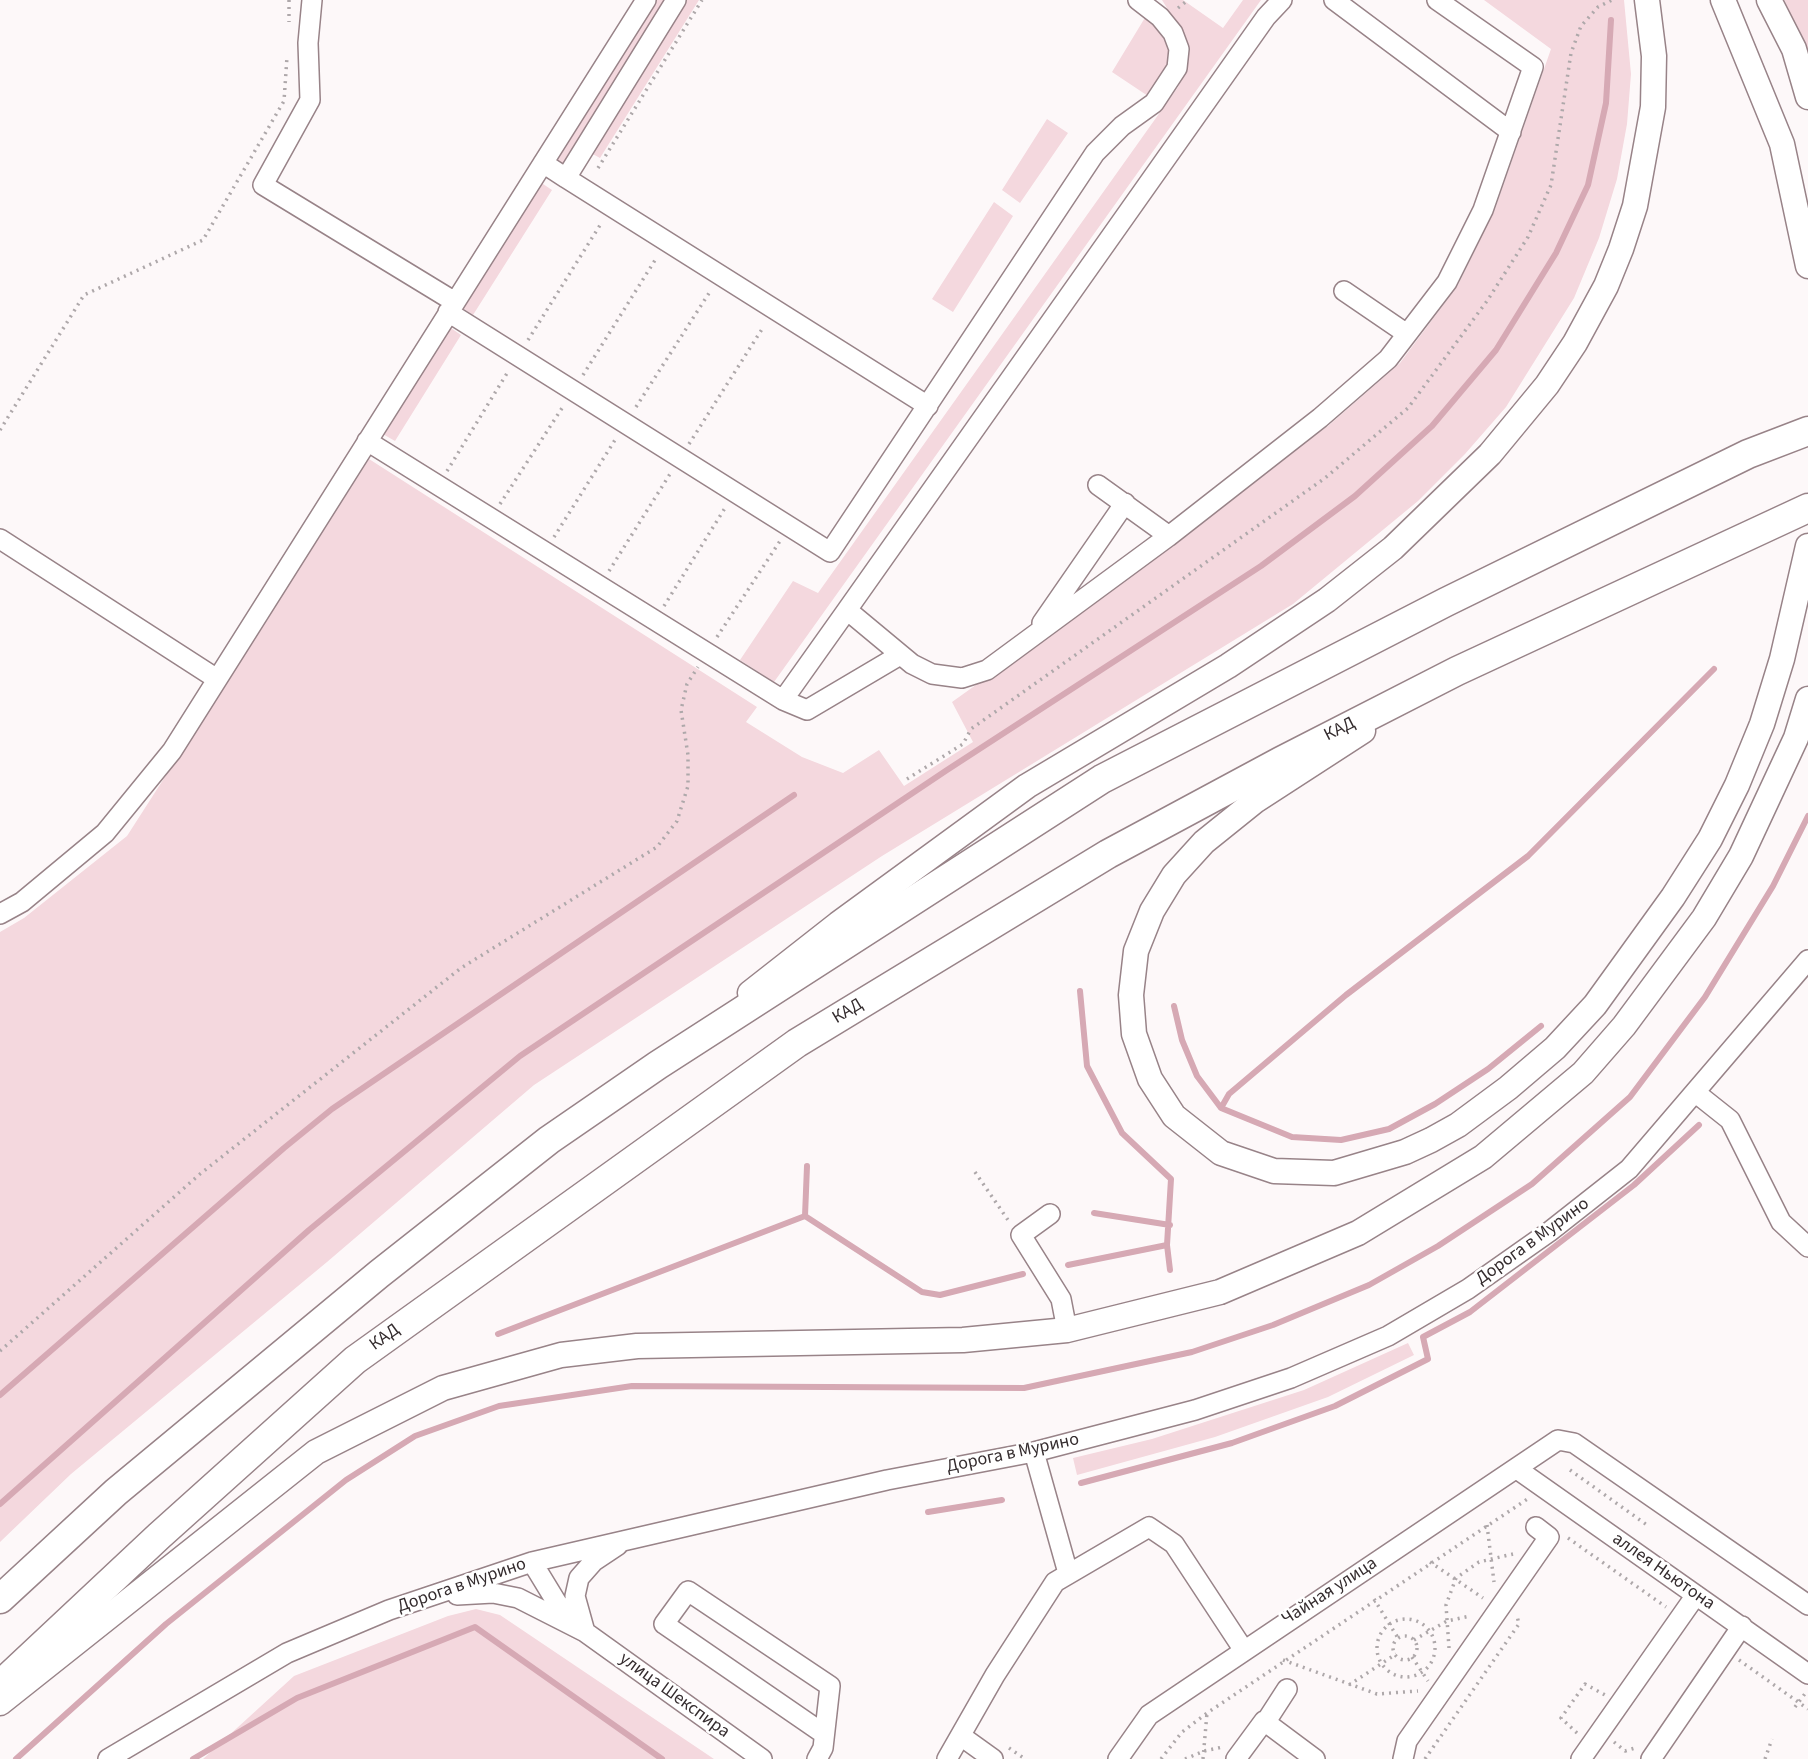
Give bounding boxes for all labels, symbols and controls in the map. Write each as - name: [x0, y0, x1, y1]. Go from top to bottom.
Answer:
- street label: КАД: [1321, 713, 1359, 747]
- street label: КАД: [829, 995, 867, 1029]
- street label: Дорога в Мурино: [1472, 1194, 1594, 1290]
- street label: КАД: [366, 1320, 404, 1356]
- street label: Дорога в Мурино: [945, 1429, 1081, 1479]
- street label: аллея Ньютона: [1607, 1529, 1719, 1615]
- street label: Чайная улица: [1278, 1553, 1382, 1631]
- street label: Дорога в Мурино: [395, 1554, 529, 1618]
- street label: улица Шекспира: [615, 1649, 733, 1743]

